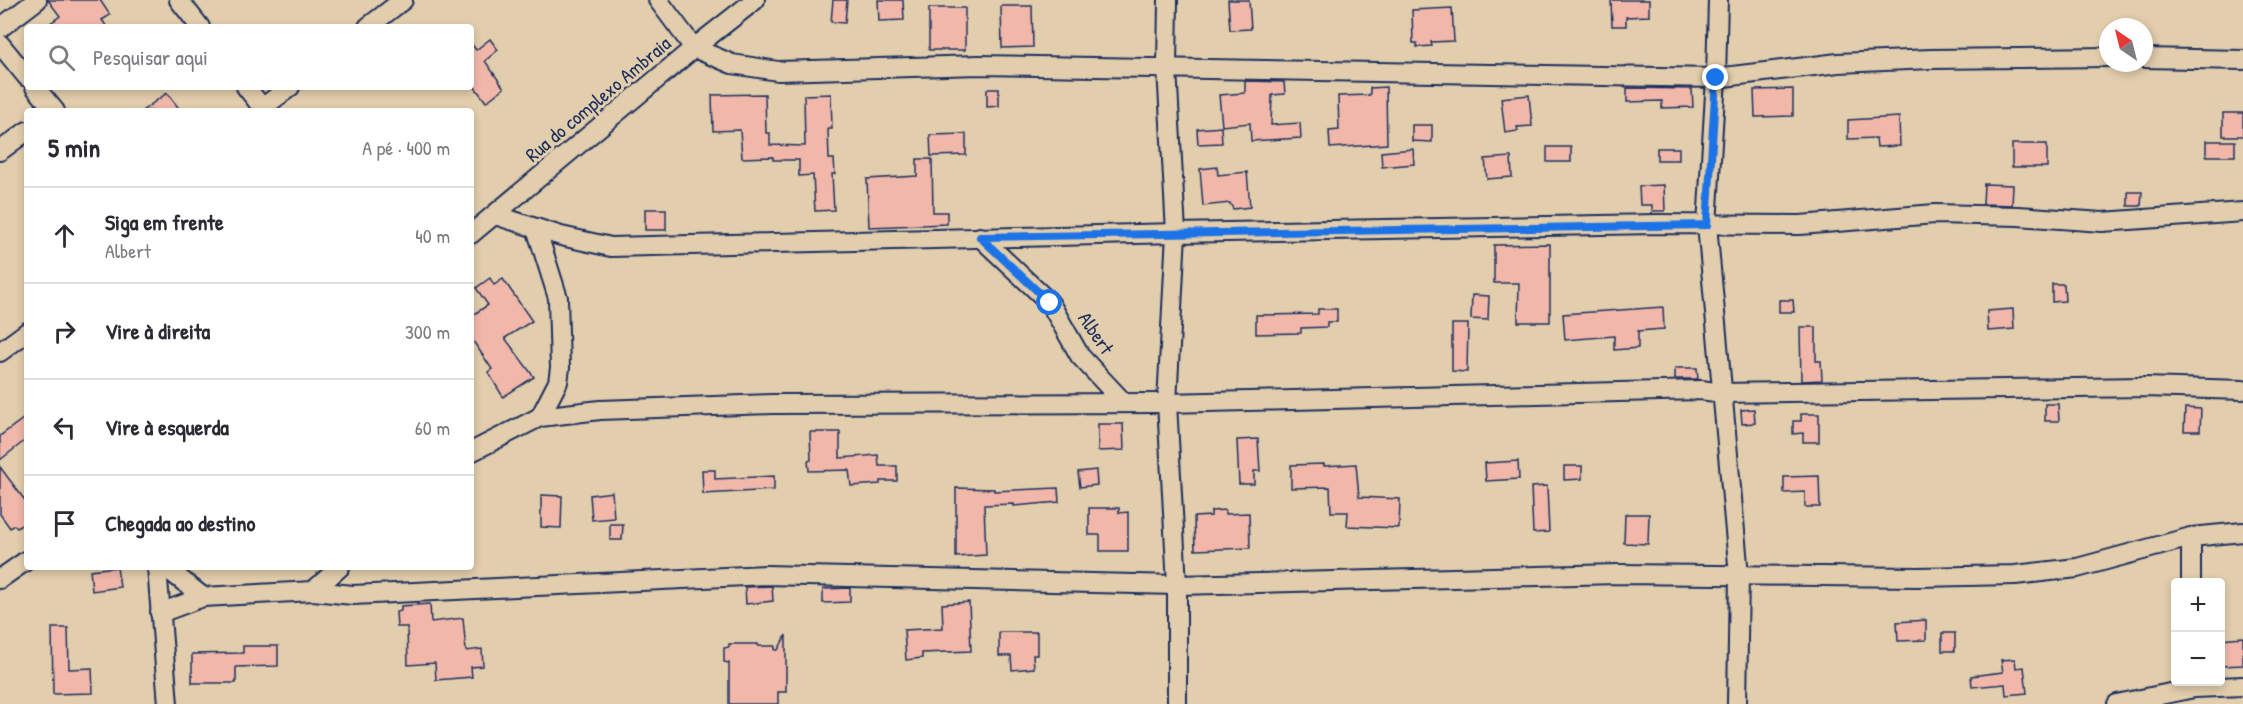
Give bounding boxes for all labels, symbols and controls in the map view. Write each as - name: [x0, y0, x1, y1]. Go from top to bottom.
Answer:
- north arrow: [2099, 18, 2153, 72]
- search box: [24, 24, 474, 90]
- street label: Rua do complexo Ambraia: [519, 30, 676, 168]
- icon: search: [45, 41, 78, 74]
- text: Pesquisar aqui: [93, 42, 208, 72]
- route end: [1702, 64, 1728, 90]
- text: 5 min: [48, 130, 100, 165]
- text: A pé · 400 m: [362, 134, 450, 161]
- text: Siga em frente: [105, 207, 224, 237]
- icon: ahead: [48, 219, 81, 252]
- text: 40 m: [415, 222, 450, 249]
- text: Albert: [105, 237, 151, 264]
- route start: [1036, 289, 1062, 315]
- street label: Albert: [1072, 306, 1121, 360]
- icon: right: [48, 315, 81, 348]
- text: Vire à direita: [105, 316, 210, 346]
- text: 300 m: [405, 318, 450, 345]
- icon: left: [48, 411, 81, 444]
- text: Vire à esquerda: [105, 412, 229, 442]
- text: 60 m: [415, 414, 450, 441]
- icon: arrive: [48, 507, 81, 540]
- text: Chegada ao destino: [105, 508, 255, 538]
- map controls: [2171, 578, 2225, 686]
- button: +: [2171, 578, 2225, 632]
- button: −: [2171, 632, 2225, 686]

